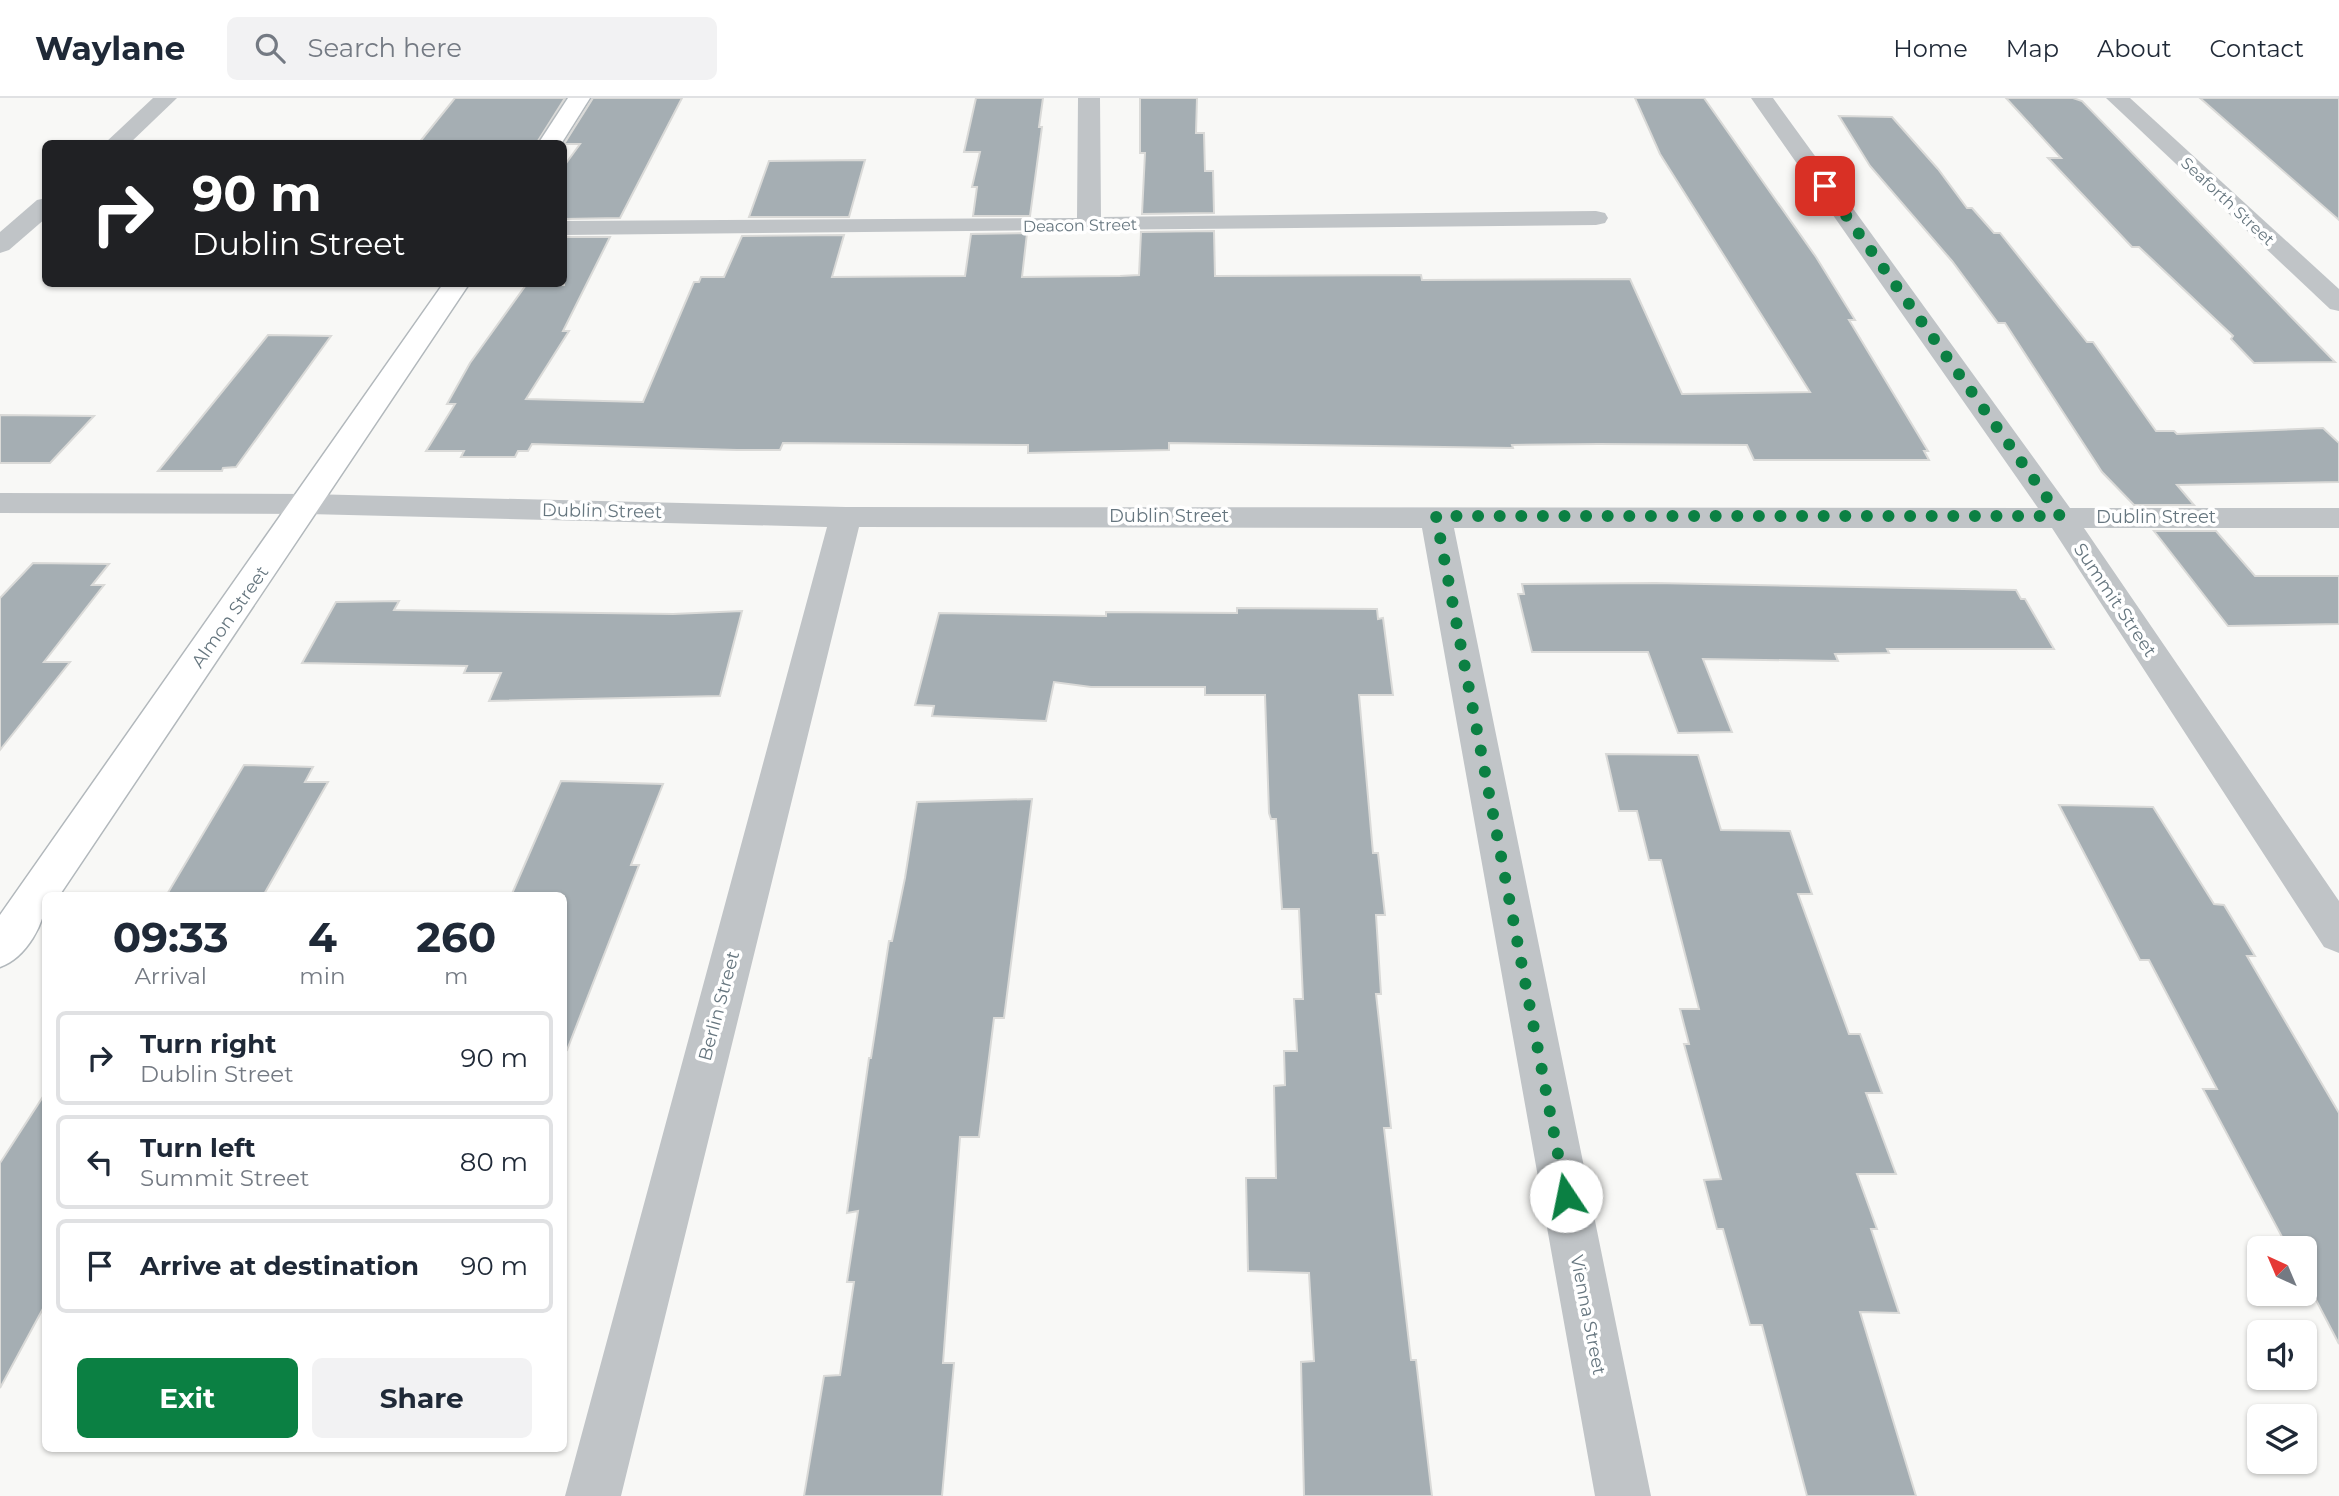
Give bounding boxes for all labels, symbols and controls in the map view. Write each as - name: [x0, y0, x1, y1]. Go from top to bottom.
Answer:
- search box: [227, 17, 717, 80]
- text: Waylane: [35, 28, 185, 68]
- icon: search: [251, 29, 289, 67]
- text: Search here: [307, 32, 462, 64]
- text: Home: [1893, 34, 1968, 63]
- text: Map: [2006, 34, 2059, 63]
- text: About: [2097, 34, 2171, 63]
- text: Contact: [2209, 34, 2304, 63]
- street label: Seaforth Street: [2177, 153, 2279, 250]
- pin: [1795, 156, 1855, 216]
- text: 90 m: [192, 164, 322, 223]
- icon: arrive: [1806, 167, 1844, 205]
- icon: right: [77, 168, 168, 259]
- street label: Deacon Street: [1023, 215, 1138, 236]
- text: Dublin Street: [192, 224, 406, 263]
- street label: Dublin Street: [542, 499, 662, 523]
- street label: Dublin Street: [1109, 505, 1229, 527]
- street label: Dublin Street: [2096, 506, 2216, 528]
- street label: Summit Street: [2069, 539, 2161, 661]
- street label: Almon Street: [187, 562, 273, 672]
- text: 09:33: [113, 911, 229, 963]
- text: 4: [308, 911, 337, 963]
- text: 260: [416, 911, 496, 963]
- street label: Berlin Street: [694, 949, 744, 1063]
- text: Arrival: [134, 962, 207, 990]
- text: min: [299, 962, 345, 990]
- text: m: [444, 962, 468, 990]
- text: Turn right: [140, 1028, 276, 1060]
- icon: right: [81, 1039, 119, 1077]
- text: 90 m: [461, 1042, 528, 1074]
- text: Dublin Street: [140, 1060, 294, 1088]
- text: Turn left: [140, 1132, 256, 1164]
- icon: left: [81, 1143, 119, 1181]
- text: 80 m: [460, 1146, 528, 1178]
- position arrow: [1529, 1159, 1603, 1233]
- text: Summit Street: [140, 1164, 309, 1192]
- north arrow: [2247, 1236, 2317, 1306]
- map controls: [2247, 1236, 2317, 1474]
- icon: arrive: [81, 1247, 119, 1285]
- text: Arrive at destination: [140, 1250, 419, 1282]
- text: 90 m: [461, 1250, 528, 1282]
- street label: Vienna Street: [1566, 1253, 1610, 1377]
- button: sound: [2247, 1320, 2317, 1390]
- button: Exit: [77, 1358, 298, 1438]
- button: Share: [312, 1358, 532, 1438]
- button: layers: [2247, 1404, 2317, 1474]

